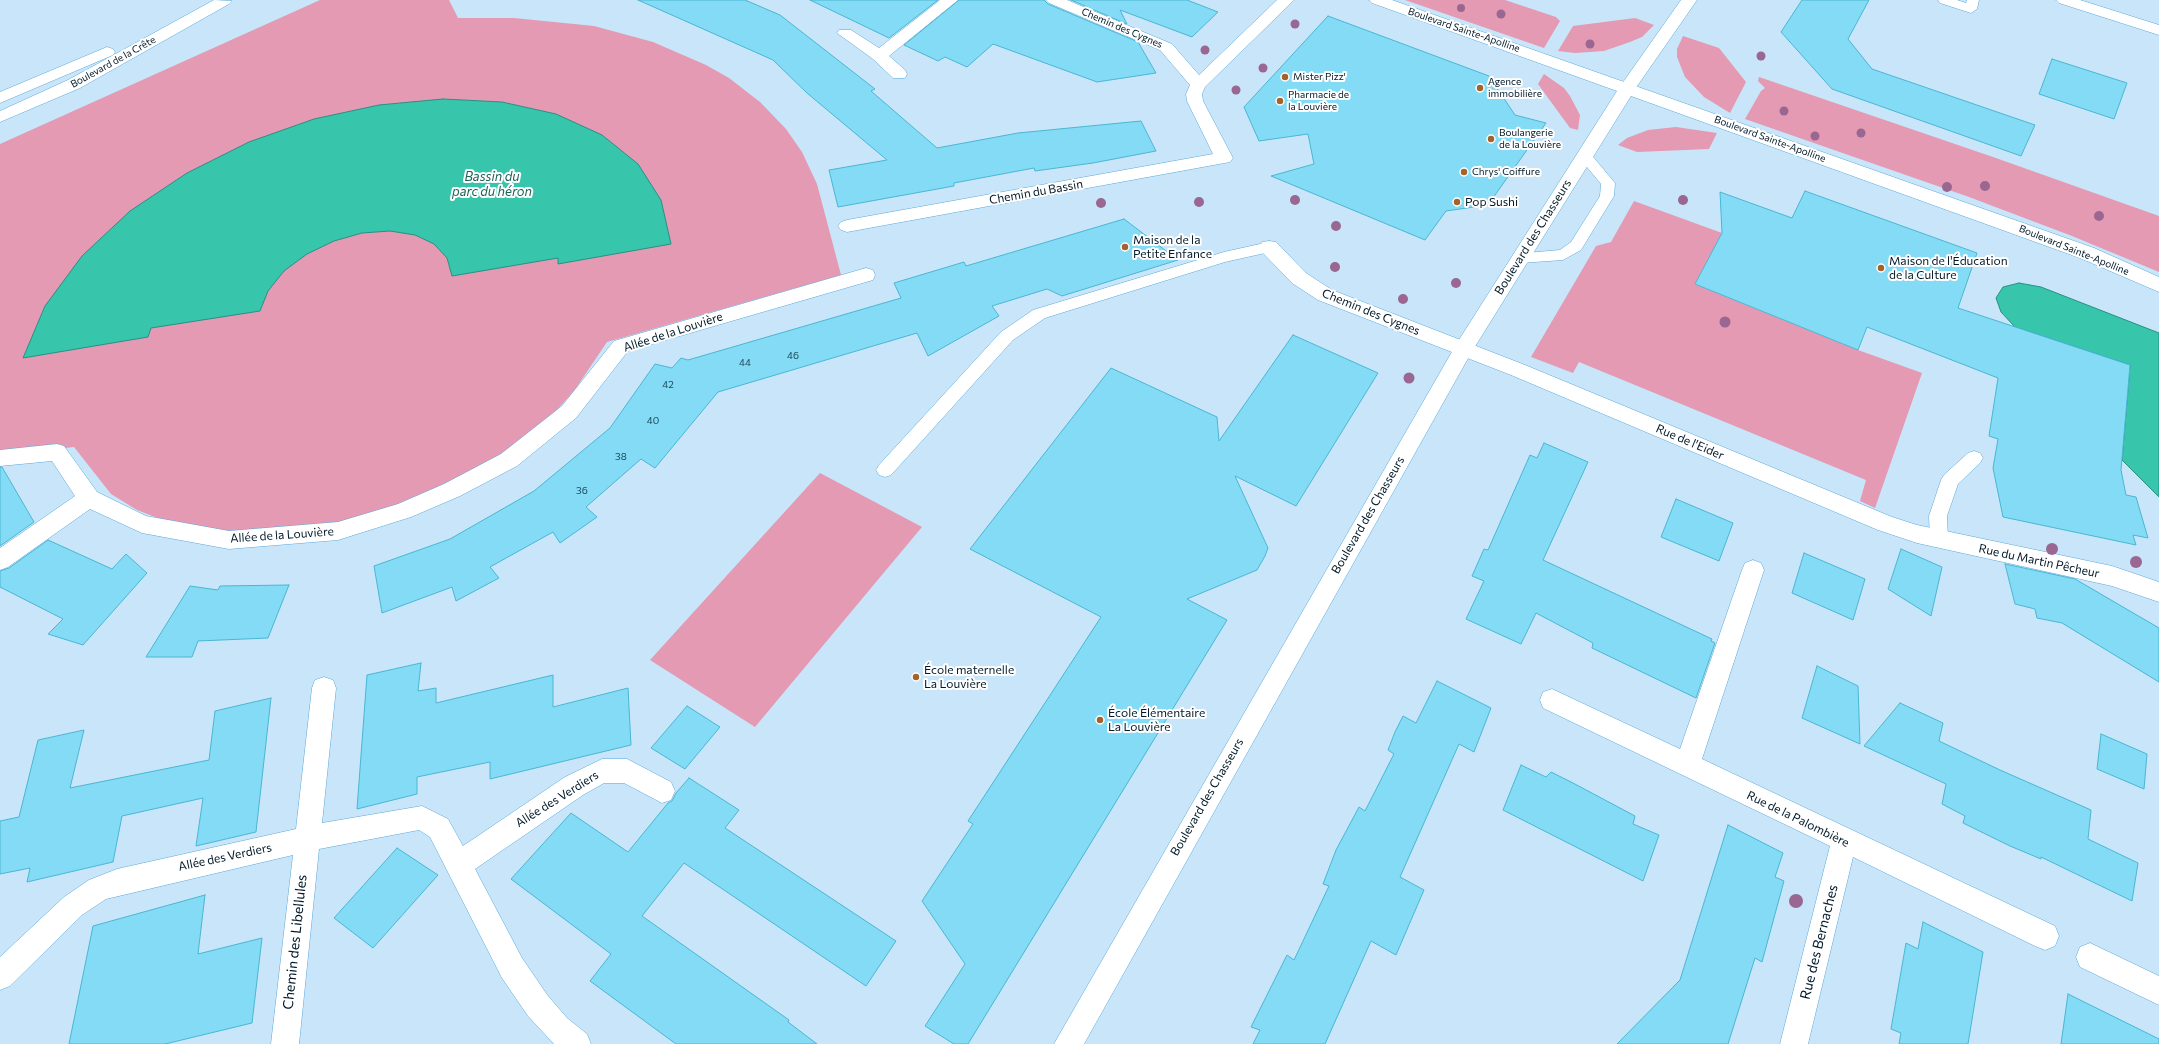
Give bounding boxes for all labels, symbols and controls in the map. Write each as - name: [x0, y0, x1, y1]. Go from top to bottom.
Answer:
- street label: Chemin des Cygnes: [1080, 5, 1164, 51]
- street label: Boulevard Sainte-Apolline: [1406, 5, 1522, 55]
- street label: Boulevard de la Crête: [68, 34, 158, 90]
- place label: Mister Pizz': [1293, 71, 1346, 83]
- marker: Mister Pizz': [1280, 72, 1290, 82]
- place label: Agence immobilière: [1488, 76, 1542, 100]
- marker: Agence immobilière: [1475, 83, 1485, 93]
- place label: Pharmacie de la Louvière: [1288, 89, 1349, 112]
- marker: Pharmacie de la Louvière: [1275, 96, 1285, 106]
- street label: Boulevard Sainte-Apolline: [1713, 113, 1827, 165]
- place label: Boulangerie de la Louvière: [1499, 127, 1561, 150]
- marker: Boulangerie de la Louvière: [1486, 134, 1496, 144]
- place label: Chrys' Coiffure: [1472, 166, 1540, 178]
- marker: Chrys' Coiffure: [1459, 167, 1469, 177]
- water label: Bassin du parc du héron: [452, 169, 532, 200]
- street label: Chemin du Bassin: [988, 177, 1084, 207]
- street label: Boulevard des Chasseurs: [1492, 177, 1574, 297]
- place label: Pop Sushi: [1465, 195, 1518, 209]
- marker: Pop Sushi: [1452, 197, 1462, 207]
- street label: Boulevard Sainte-Apolline: [2017, 222, 2131, 278]
- place label: Maison de la Petite Enfance: [1133, 233, 1212, 261]
- marker: Maison de la Petite Enfance: [1120, 242, 1130, 252]
- place label: Maison de l'Éducation de la Culture: [1889, 254, 2008, 282]
- marker: Maison de l'Éducation de la Culture: [1876, 263, 1886, 273]
- street label: Chemin des Cygnes: [1320, 286, 1422, 338]
- street label: Allée de la Louvière: [621, 309, 725, 355]
- house number: 46: [787, 350, 799, 362]
- house number: 44: [739, 357, 751, 369]
- house number: 42: [662, 379, 674, 391]
- house number: 40: [647, 415, 659, 427]
- street label: Rue de l'Eider: [1654, 421, 1726, 463]
- house number: 38: [615, 451, 627, 463]
- street label: Boulevard des Chasseurs: [1328, 454, 1408, 576]
- house number: 36: [576, 485, 588, 497]
- street label: Allée de la Louvière: [230, 524, 334, 546]
- street label: Rue du Martin Pêcheur: [1977, 541, 2101, 581]
- place label: École maternelle La Louvière: [924, 663, 1014, 691]
- marker: École maternelle La Louvière: [911, 672, 921, 682]
- place label: École Élémentaire La Louvière: [1108, 706, 1205, 734]
- marker: École Élémentaire La Louvière: [1095, 715, 1105, 725]
- street label: Boulevard des Chasseurs: [1167, 736, 1247, 858]
- street label: Allée des Verdiers: [513, 768, 601, 830]
- street label: Rue de la Palombière: [1744, 788, 1852, 850]
- street label: Allée des Verdiers: [177, 840, 273, 874]
- street label: Chemin des Libellules: [280, 874, 310, 1010]
- street label: Rue des Bernaches: [1797, 883, 1841, 1001]

